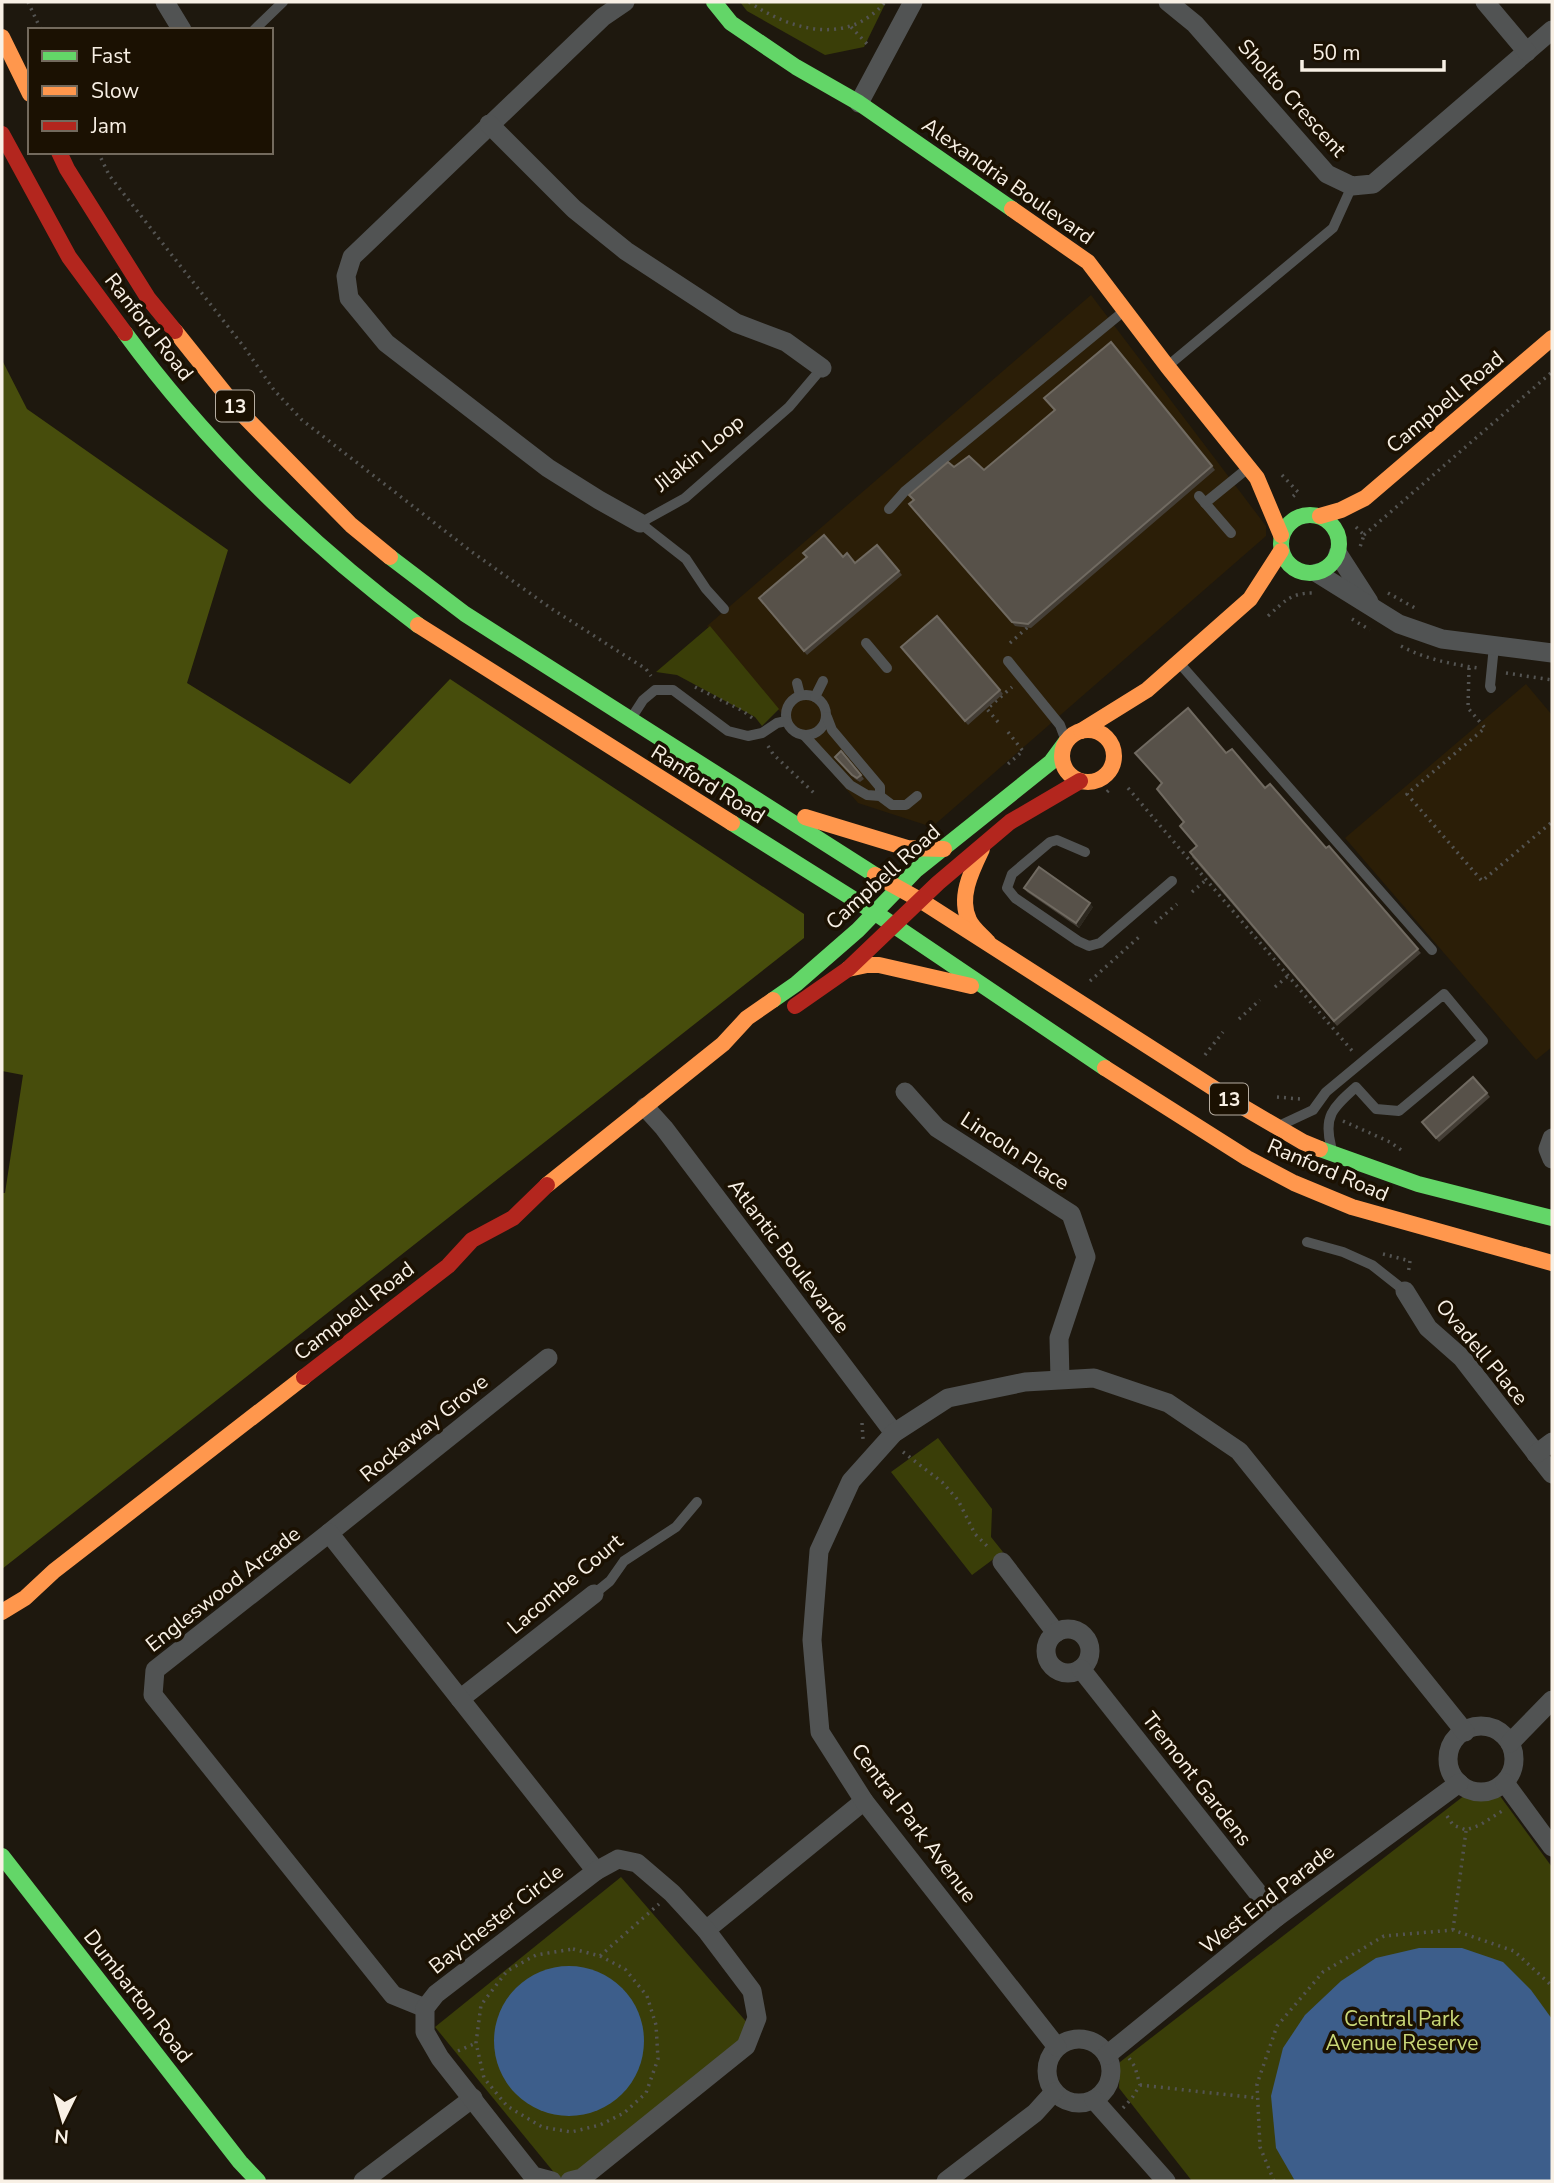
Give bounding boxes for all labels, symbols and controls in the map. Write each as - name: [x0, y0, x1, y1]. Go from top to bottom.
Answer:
- legend: [28, 28, 273, 154]
- scale bar: [1302, 28, 1444, 72]
- street label: Sholto Crescent: [1232, 33, 1353, 163]
- text: 50 m: [1312, 39, 1361, 67]
- text: Fast: [91, 42, 131, 70]
- text: Slow: [91, 77, 140, 105]
- street label: Alexandria Boulevard: [916, 111, 1100, 251]
- text: Jam: [90, 112, 127, 140]
- street label: Ranford Road: [98, 267, 200, 387]
- street label: Campbell Road: [1380, 345, 1510, 459]
- road number: 13: [216, 390, 254, 422]
- street label: Jilakin Loop: [647, 408, 750, 499]
- street label: Ranford Road: [646, 738, 770, 830]
- street label: Campbell Road: [820, 818, 946, 936]
- road number: 13: [1210, 1084, 1248, 1114]
- street label: Lincoln Place: [955, 1105, 1075, 1197]
- street label: Ranford Road: [1263, 1132, 1393, 1208]
- street label: Atlantic Boulevarde: [722, 1173, 856, 1339]
- street label: Campbell Road: [288, 1255, 420, 1367]
- street label: Ovadell Place: [1429, 1293, 1535, 1411]
- street label: Rockaway Grove: [354, 1368, 494, 1488]
- street label: Engleswood Arcade: [140, 1520, 306, 1658]
- street label: Lacombe Court: [501, 1527, 629, 1641]
- street label: Tremont Gardens: [1136, 1706, 1258, 1852]
- street label: Central Park Avenue: [845, 1738, 983, 1908]
- street label: West End Parade: [1194, 1838, 1340, 1960]
- street label: Baychester Circle: [423, 1858, 569, 1980]
- street label: Dumbarton Road: [77, 1924, 199, 2068]
- park label: Central Park Avenue Reserve: [1325, 2005, 1479, 2057]
- north arrow: [28, 2085, 98, 2155]
- text: N: [53, 2122, 70, 2150]

